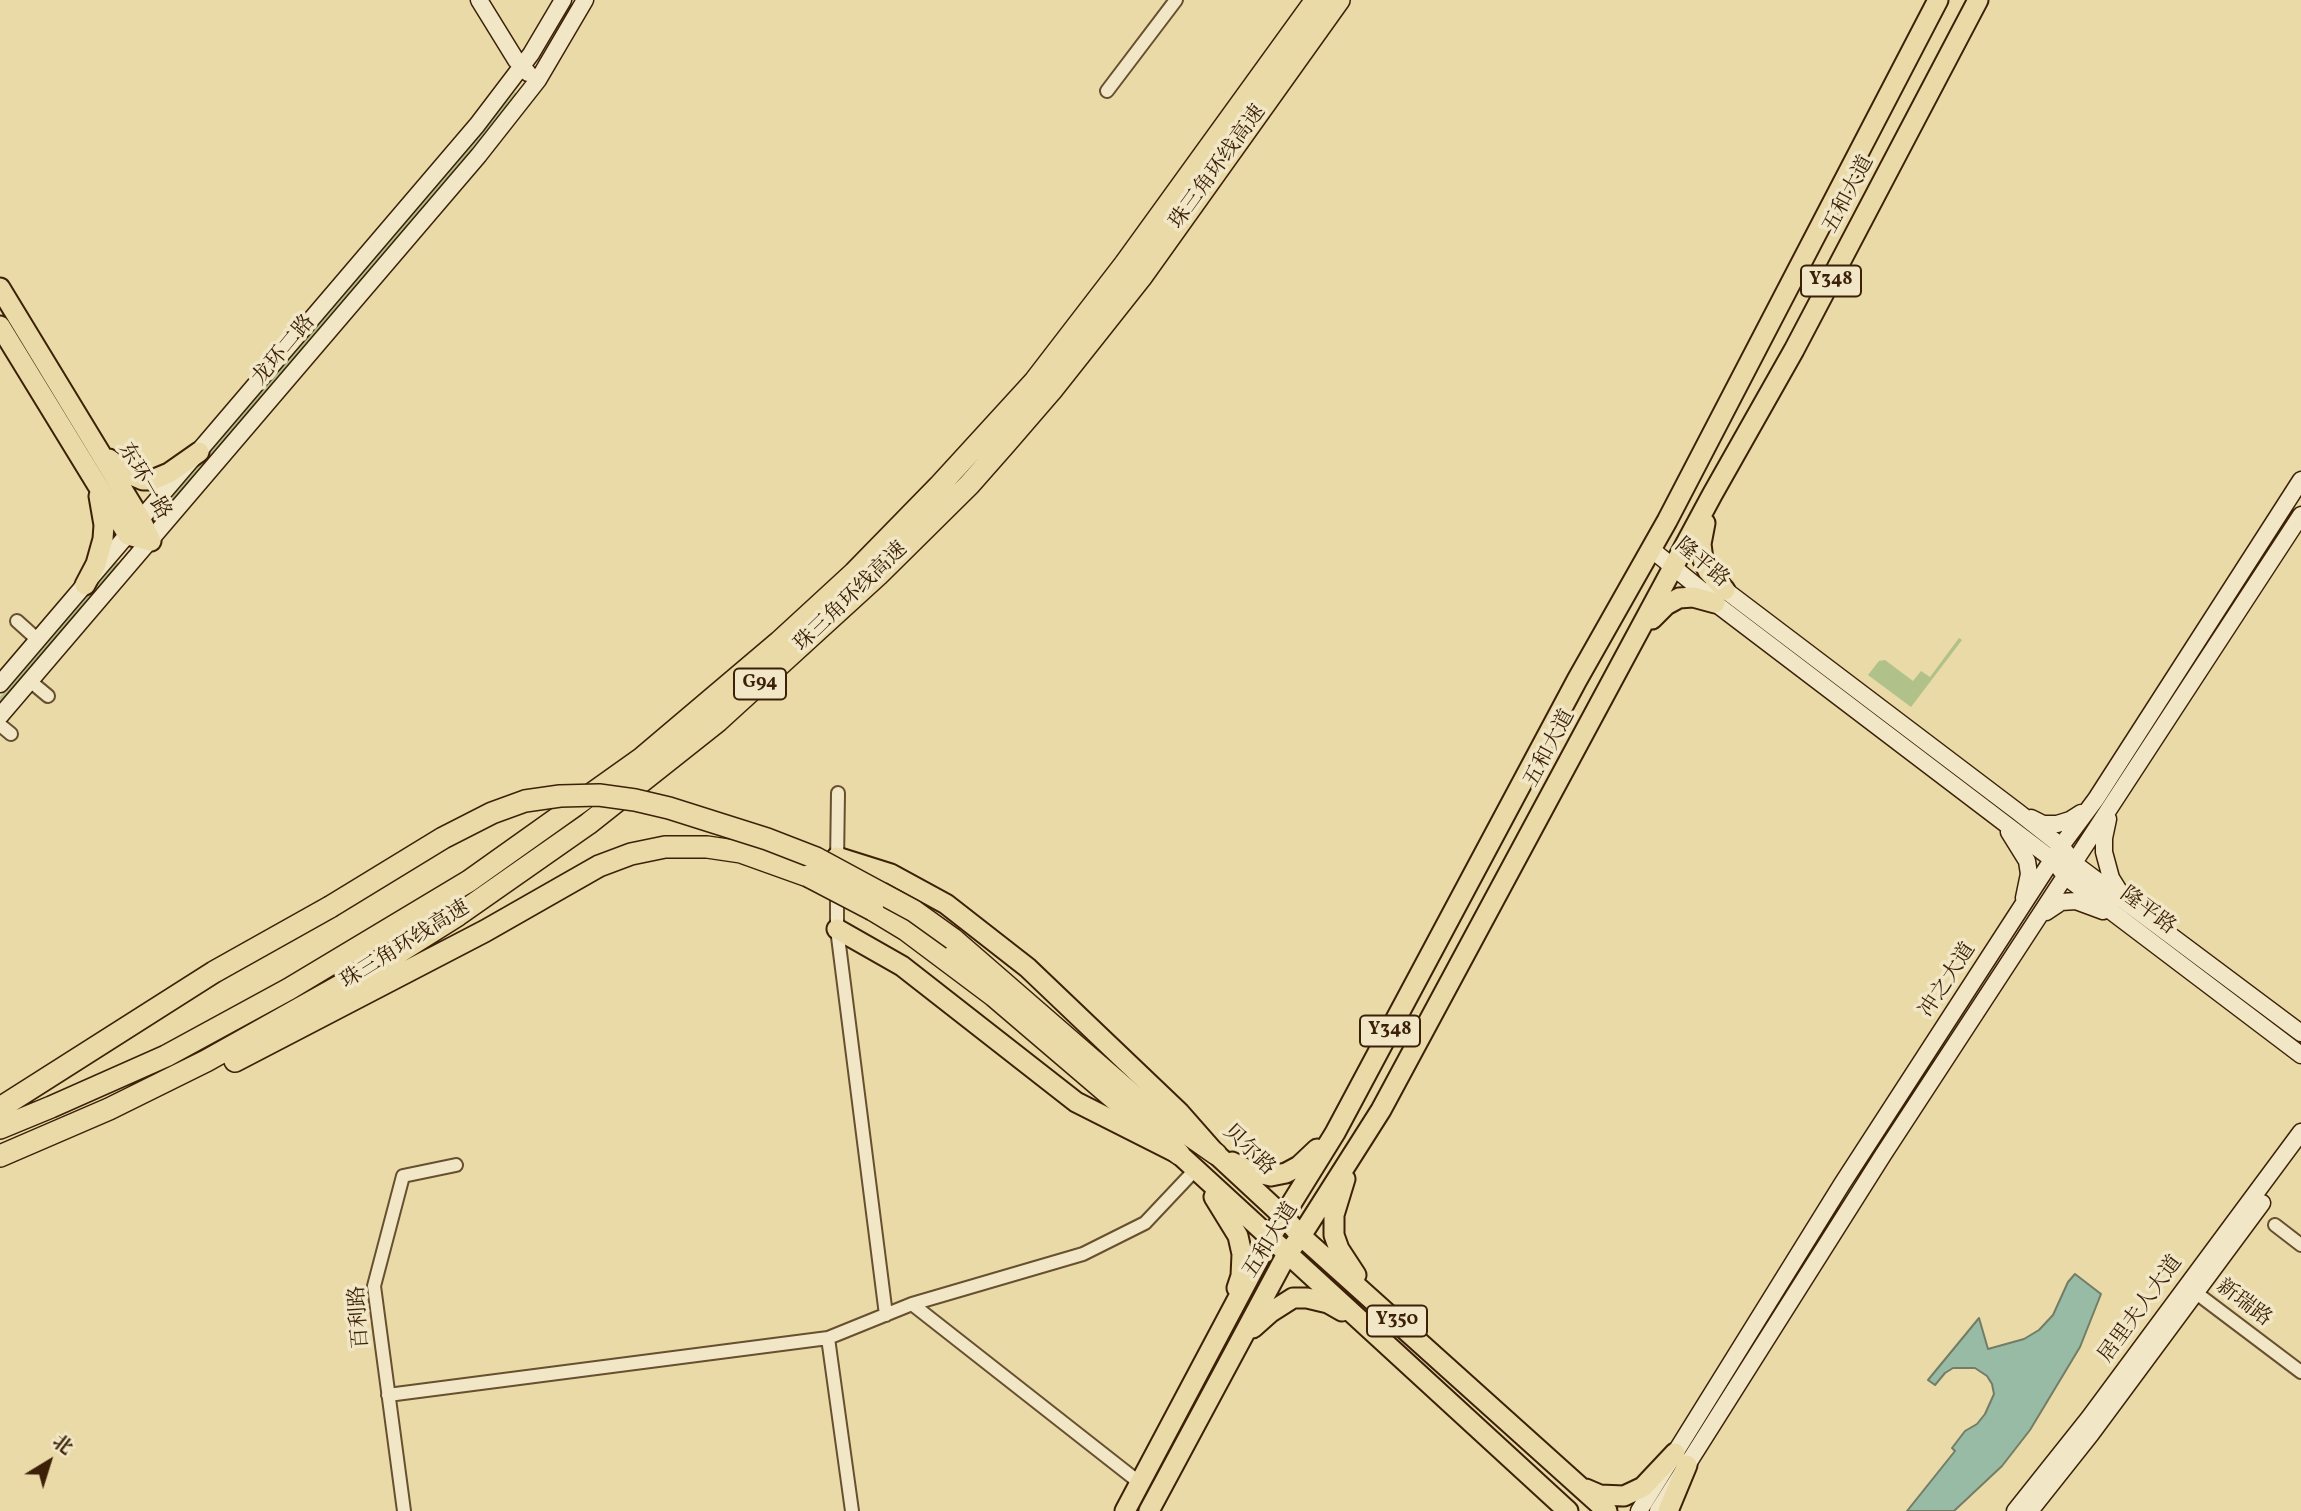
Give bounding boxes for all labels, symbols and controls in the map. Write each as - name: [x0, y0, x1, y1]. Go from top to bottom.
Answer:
- street label: 珠三角环线高速: [1166, 101, 1272, 235]
- street label: 五和大道: [1819, 152, 1881, 238]
- road number: Y348: [1801, 266, 1861, 296]
- street label: 龙环二路: [248, 311, 322, 391]
- street label: 东环一路: [111, 439, 175, 525]
- street label: 隆平路: [1669, 534, 1733, 594]
- street label: 珠三角环线高速: [790, 538, 914, 658]
- road number: G94: [734, 668, 786, 699]
- street label: 五和大道: [1520, 706, 1582, 792]
- street label: 隆平路: [2114, 883, 2180, 941]
- street label: 珠三角环线高速: [337, 896, 475, 996]
- street label: 冲之大道: [1916, 939, 1982, 1023]
- road number: Y348: [1360, 1015, 1420, 1046]
- street label: 贝尔路: [1217, 1120, 1279, 1182]
- street label: 五和大道: [1239, 1199, 1305, 1283]
- street label: 居里夫人大道: [2095, 1252, 2189, 1368]
- street label: 新瑞路: [2210, 1275, 2276, 1333]
- street label: 百利路: [346, 1285, 376, 1349]
- road number: Y350: [1367, 1306, 1427, 1336]
- north arrow: [14, 1427, 84, 1497]
- text: 北: [46, 1429, 77, 1462]

